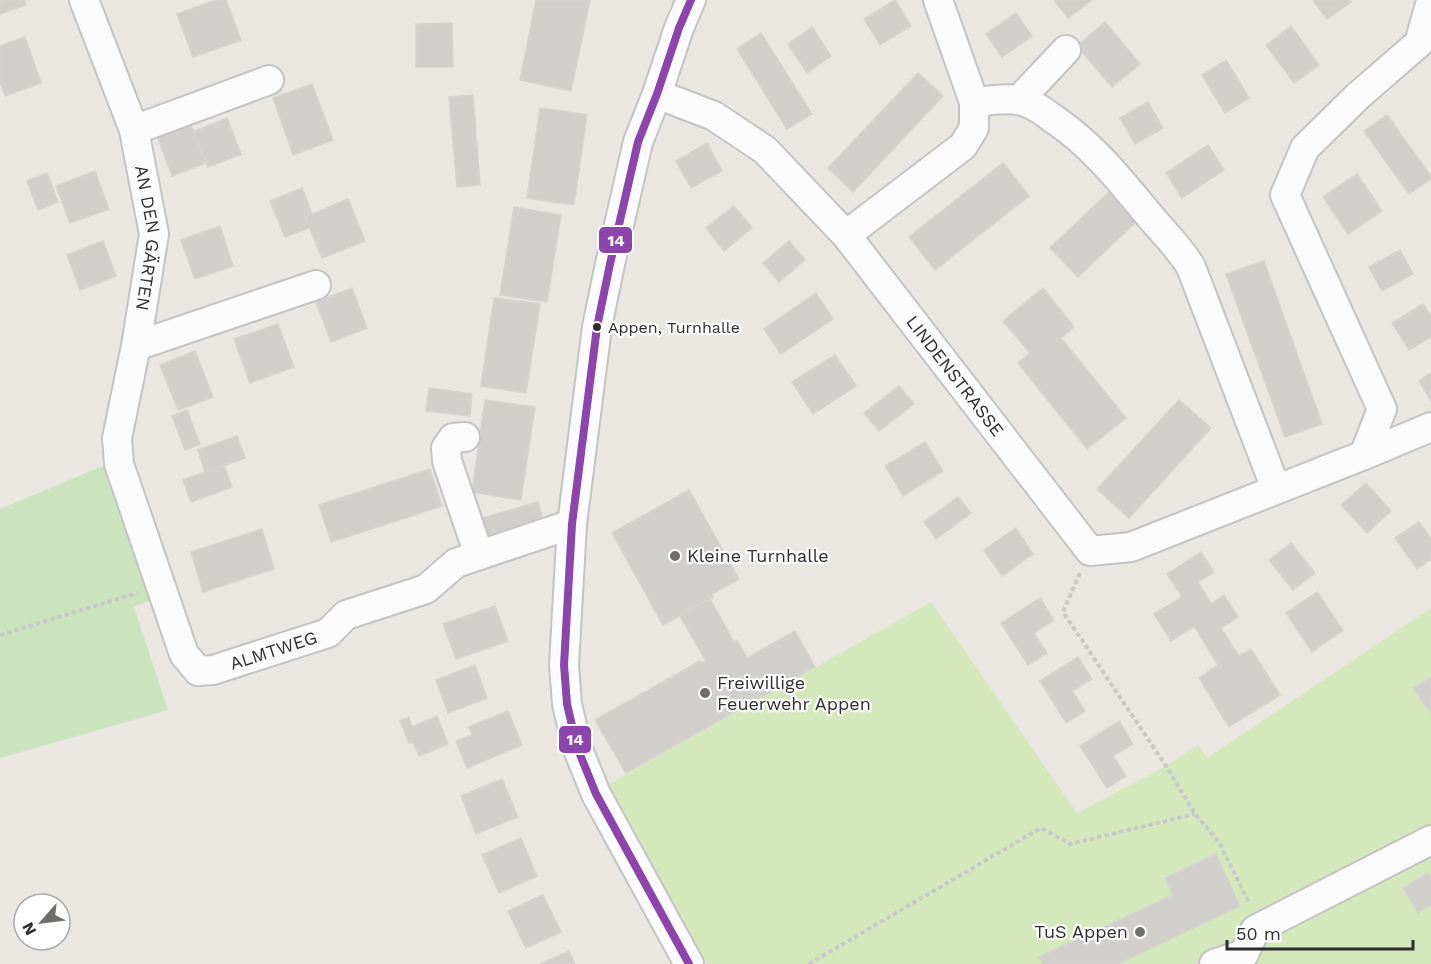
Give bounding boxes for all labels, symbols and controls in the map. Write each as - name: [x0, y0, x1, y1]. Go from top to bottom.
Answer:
- street label: AN DEN GÄRTEN: [131, 163, 165, 312]
- line badge: 14: [598, 226, 633, 254]
- text: 14: [607, 231, 625, 250]
- street label: LINDENSTRASSE: [902, 311, 1009, 440]
- place label: Appen, Turnhalle: [608, 318, 740, 337]
- marker: Appen, Turnhalle: [591, 321, 603, 333]
- place label: Kleine Turnhalle: [687, 545, 829, 566]
- marker: Kleine Turnhalle: [668, 549, 682, 563]
- street label: ALMTWEG: [227, 626, 320, 674]
- place label: Freiwillige Feuerwehr Appen: [717, 672, 871, 714]
- marker: Freiwillige Feuerwehr Appen: [698, 686, 712, 700]
- line badge: 14: [558, 725, 592, 754]
- text: 14: [566, 730, 584, 749]
- north arrow: [12, 892, 72, 952]
- scale bar: [1227, 913, 1413, 951]
- text: N: [18, 919, 40, 939]
- place label: TuS Appen: [1034, 921, 1128, 942]
- text: 50 m: [1236, 923, 1281, 944]
- marker: TuS Appen: [1133, 925, 1147, 939]

